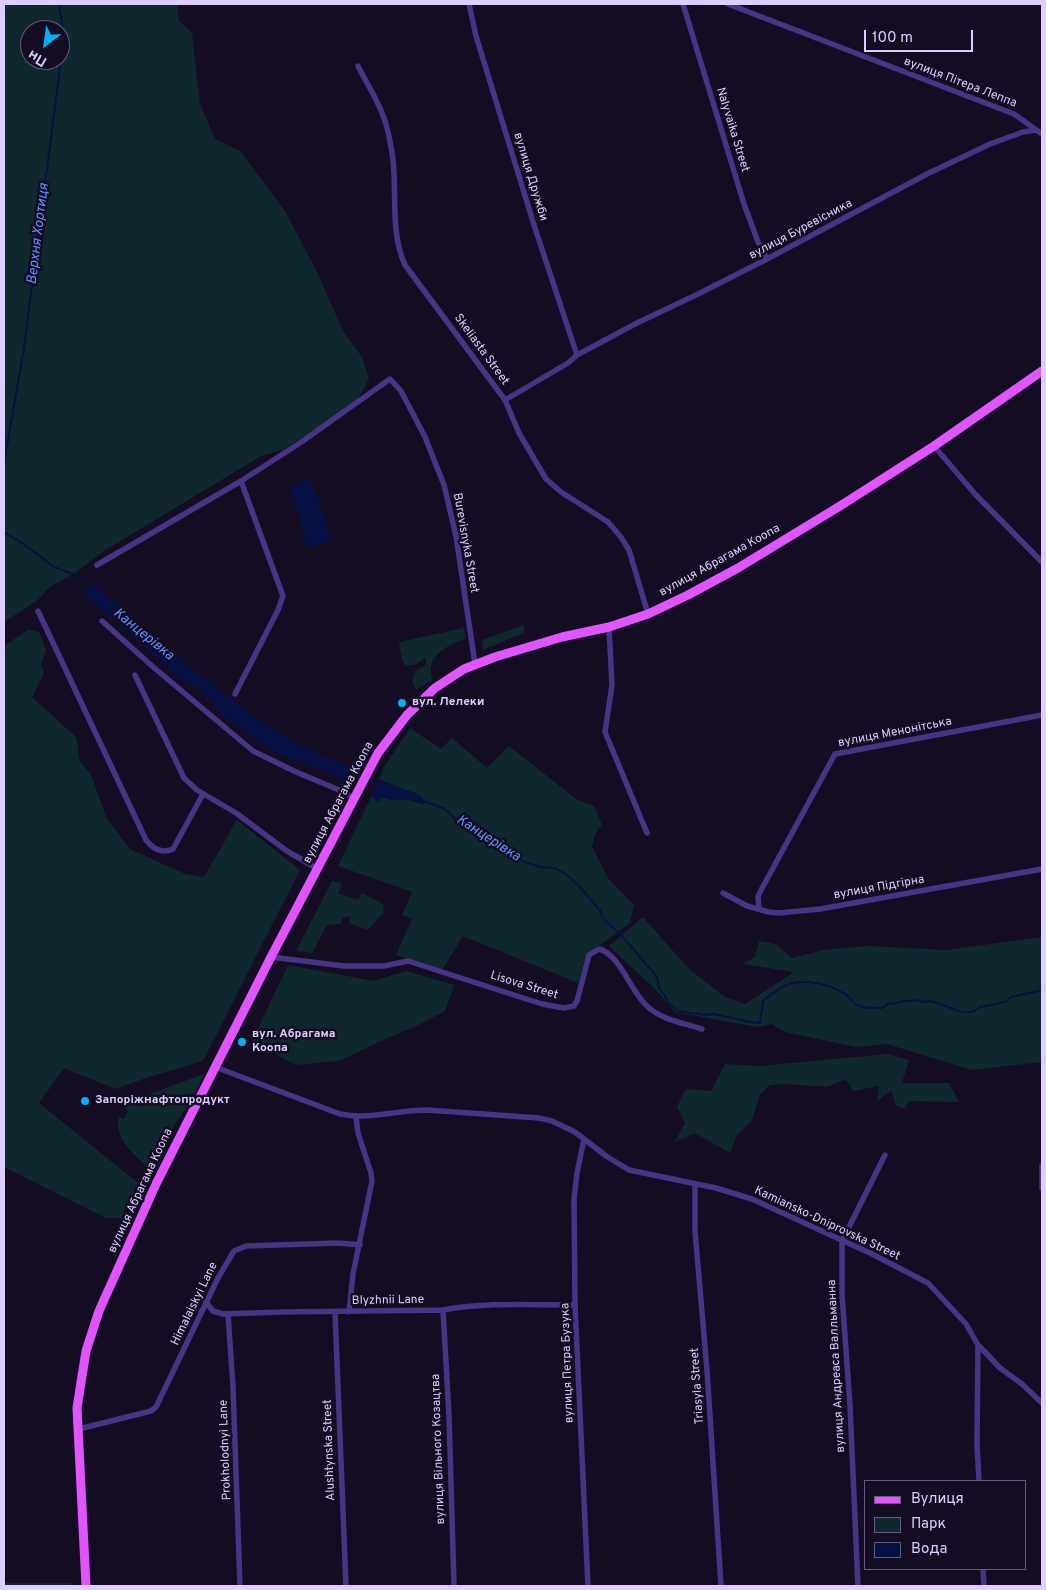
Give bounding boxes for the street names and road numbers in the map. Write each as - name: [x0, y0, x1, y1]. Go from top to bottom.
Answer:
- street label: вулиця Пітера Леппа: [902, 55, 1018, 111]
- street label: Nalyvaika Street: [712, 86, 752, 174]
- street label: вулиця Дружби: [510, 131, 550, 223]
- street label: вулиця Буревісника: [747, 197, 855, 263]
- street label: Skeliasta Street: [450, 312, 512, 388]
- street label: Burevisnyka Street: [449, 492, 481, 594]
- street label: вулиця Абрагама Коопа: [657, 522, 783, 600]
- street label: вулиця Менонітська: [837, 715, 953, 751]
- street label: вулиця Абрагама Коопа: [301, 740, 377, 866]
- street label: вулиця Підгірна: [832, 873, 926, 903]
- street label: Lisova Street: [488, 969, 560, 1003]
- street label: вулиця Абрагама Коопа: [106, 1127, 176, 1255]
- street label: Kamiansko-Dniprovska Street: [752, 1184, 902, 1264]
- street label: Himalaiskyi Lane: [169, 1260, 221, 1348]
- street label: вулиця Андреаса Валльманна: [825, 1279, 849, 1453]
- street label: Blyzhnii Lane: [352, 1293, 424, 1309]
- street label: вулиця Петра Бузука: [559, 1303, 577, 1423]
- street label: Triasyla Street: [688, 1347, 708, 1425]
- street label: вулиця Вільного Козацтва: [429, 1374, 449, 1524]
- street label: Prokholodnyi Lane: [217, 1399, 235, 1501]
- street label: Alushtynska Street: [321, 1399, 339, 1501]

